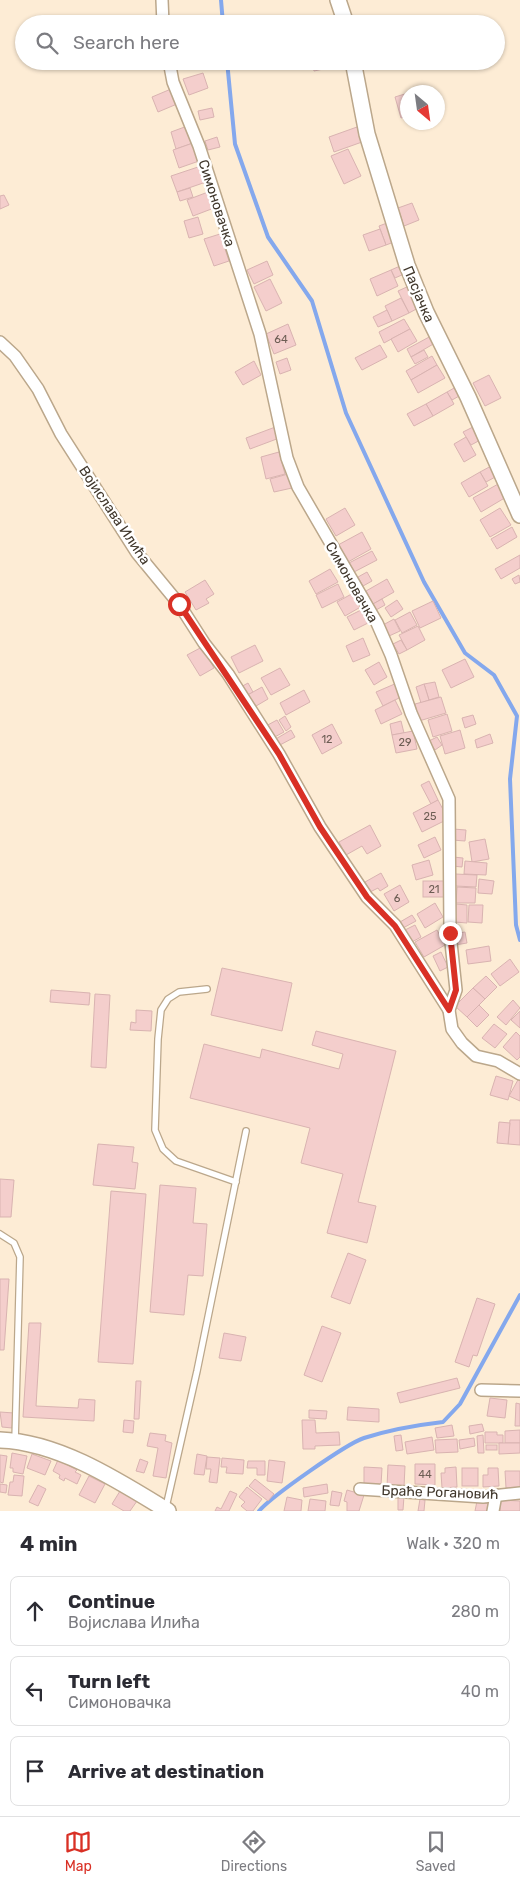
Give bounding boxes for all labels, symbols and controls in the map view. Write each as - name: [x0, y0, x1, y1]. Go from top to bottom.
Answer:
- search box: [15, 15, 505, 70]
- icon: search: [33, 29, 61, 57]
- text: Search here: [73, 31, 180, 54]
- north arrow: [400, 85, 445, 130]
- street label: Симоновачка: [194, 157, 239, 249]
- street label: Пасјачка: [399, 263, 438, 325]
- house number: 64: [274, 333, 288, 346]
- street label: Војислава Илића: [75, 463, 154, 568]
- street label: Симоновачка: [322, 539, 382, 626]
- route start: [168, 593, 191, 616]
- house number: 12: [321, 733, 333, 746]
- house number: 29: [399, 736, 411, 749]
- house number: 25: [424, 810, 437, 823]
- house number: 21: [428, 883, 440, 896]
- house number: 6: [394, 892, 401, 905]
- route end: [439, 922, 462, 945]
- house number: 44: [418, 1468, 432, 1481]
- street label: Браће Рогановић: [381, 1482, 499, 1503]
- text: 4 min: [20, 1531, 78, 1556]
- text: Walk · 320 m: [406, 1534, 500, 1553]
- text: Continue: [68, 1590, 155, 1613]
- icon: ahead: [21, 1597, 49, 1625]
- text: 280 m: [451, 1602, 499, 1621]
- text: Војислава Илића: [68, 1613, 200, 1632]
- text: Turn left: [68, 1670, 150, 1693]
- icon: left: [21, 1677, 49, 1705]
- text: 40 m: [461, 1682, 499, 1701]
- text: Симоновачка: [68, 1693, 171, 1712]
- icon: arrive: [21, 1757, 49, 1785]
- text: Arrive at destination: [68, 1760, 264, 1783]
- tab: Map: [64, 1828, 92, 1875]
- tab: Directions: [221, 1828, 287, 1875]
- tab: Saved: [416, 1828, 456, 1875]

